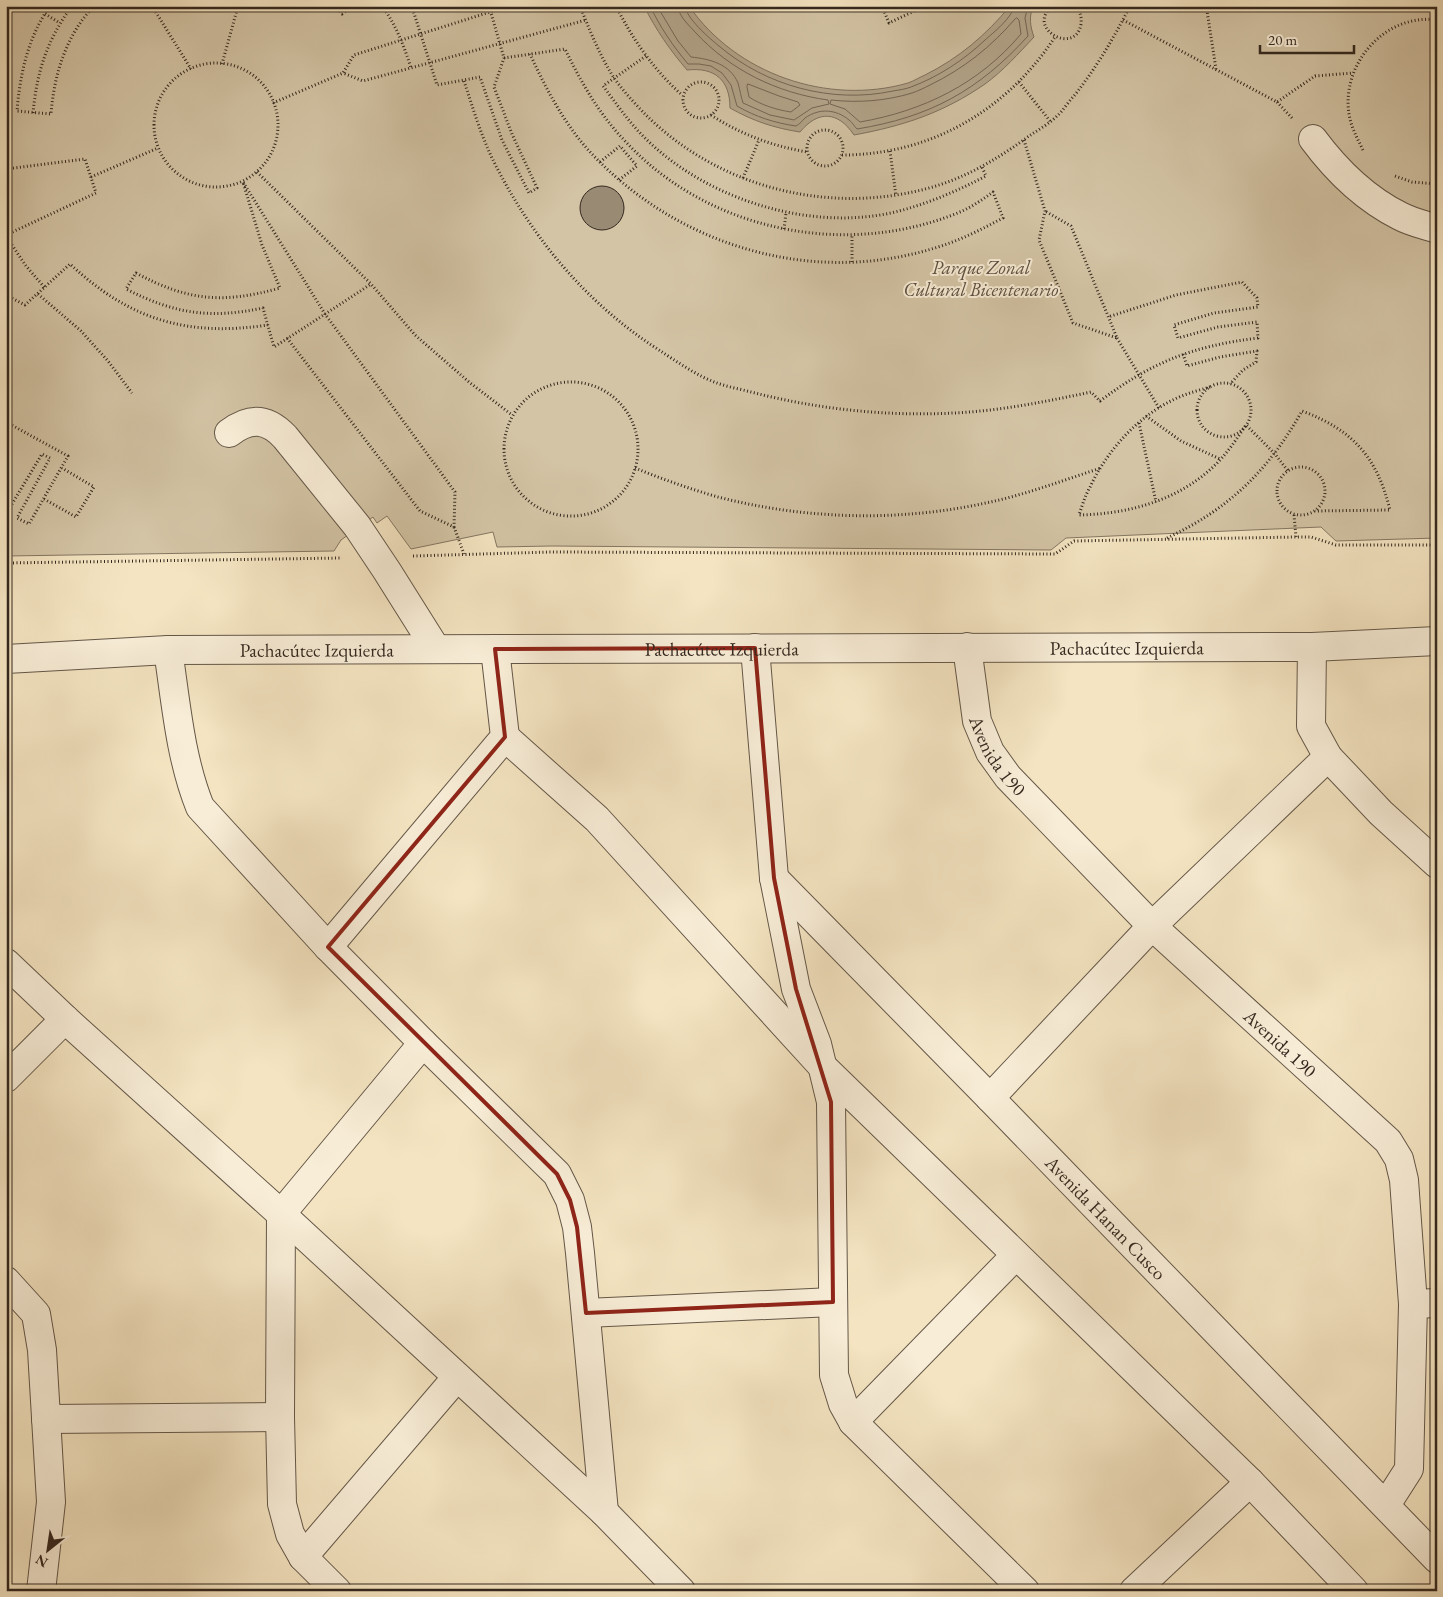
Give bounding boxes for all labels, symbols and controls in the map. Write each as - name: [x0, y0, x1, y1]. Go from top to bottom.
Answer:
- scale bar: [1260, 22, 1354, 54]
- text: 20 m: [1268, 30, 1297, 49]
- park label: Parque Zonal Cultural Bicentenario: [903, 255, 1059, 302]
- street label: Pachacútec Izquierda: [1050, 635, 1204, 661]
- street label: Pachacútec Izquierda: [645, 636, 799, 662]
- street label: Pachacútec Izquierda: [240, 637, 394, 663]
- street label: Avenida 190: [963, 711, 1031, 801]
- street label: Avenida 190: [1238, 1003, 1322, 1083]
- street label: Avenida Hanan Cusco: [1039, 1150, 1172, 1285]
- north arrow: [22, 1524, 72, 1574]
- text: N: [32, 1550, 51, 1572]

